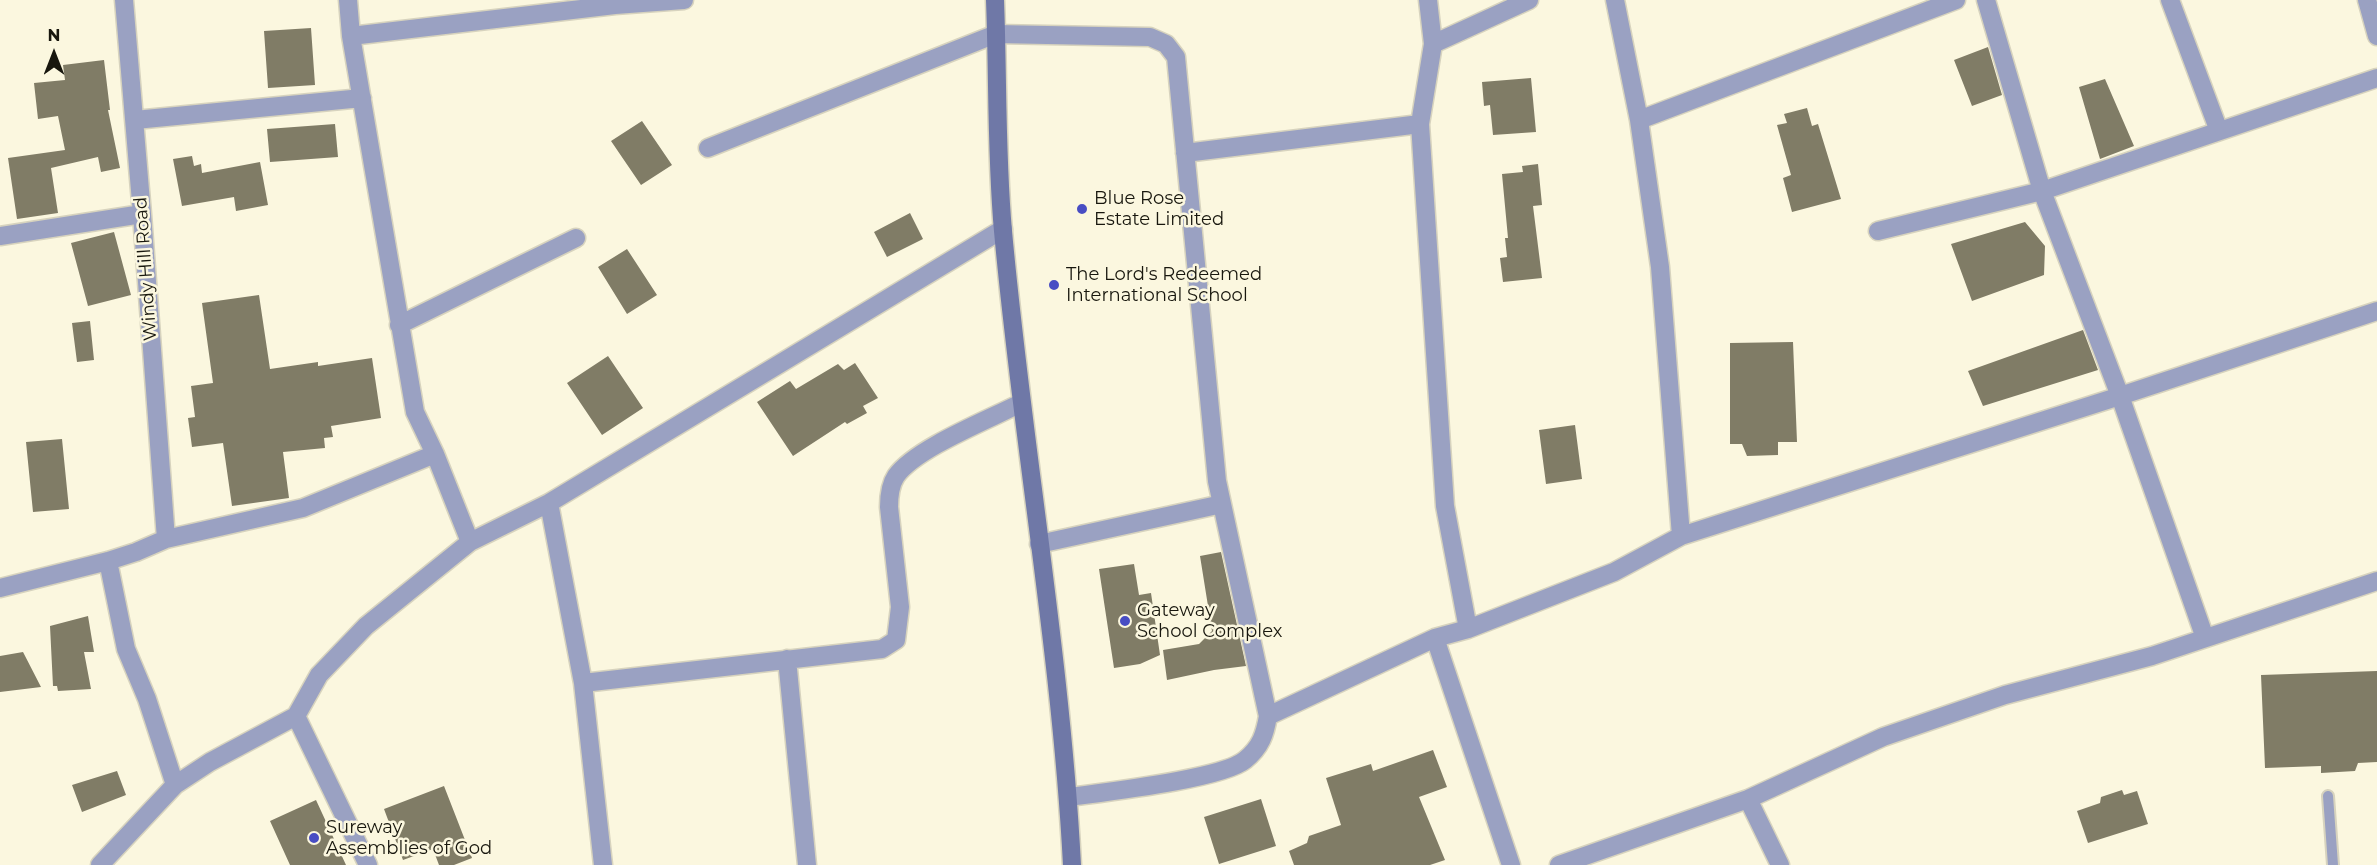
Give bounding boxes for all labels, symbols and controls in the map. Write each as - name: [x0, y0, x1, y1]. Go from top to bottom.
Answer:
- north arrow: [24, 24, 84, 84]
- text: N: [48, 26, 60, 45]
- place label: Blue Rose Estate Limited: [1094, 188, 1224, 230]
- street label: Windy Hill Road: [130, 196, 162, 342]
- marker: Blue Rose Estate Limited: [1075, 202, 1089, 216]
- place label: The Lord's Redeemed International School: [1066, 264, 1262, 306]
- marker: The Lord's Redeemed International School: [1047, 278, 1061, 292]
- place label: Gateway School Complex: [1137, 600, 1282, 642]
- marker: Gateway School Complex: [1118, 614, 1132, 628]
- place label: Sureway Assemblies of God: [326, 817, 492, 860]
- marker: Sureway Assemblies of God: [307, 831, 321, 845]

